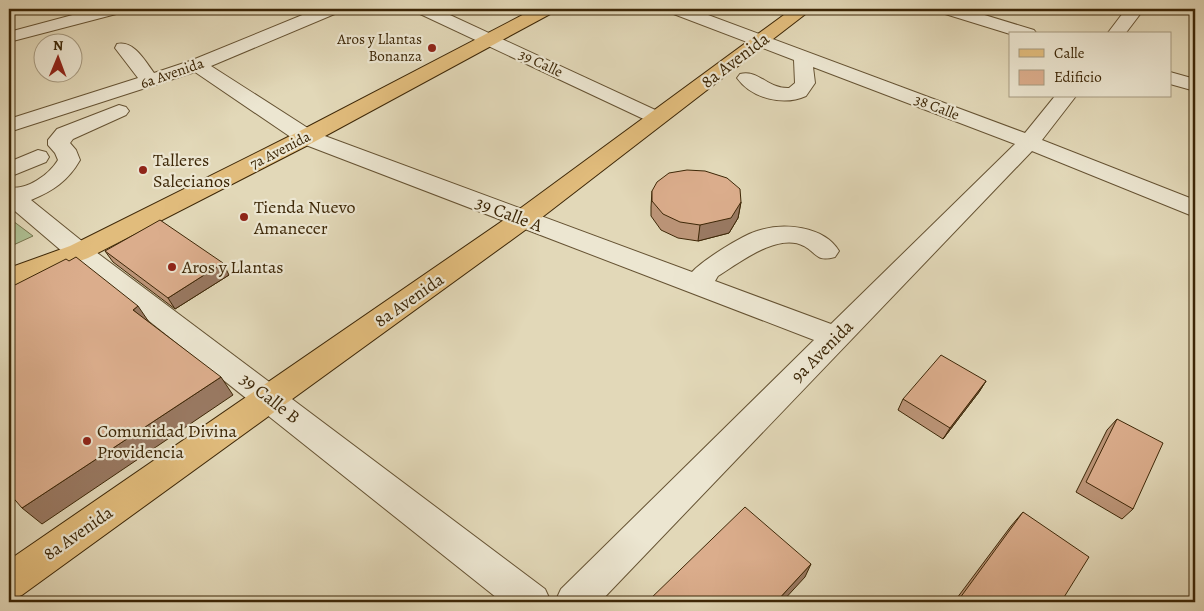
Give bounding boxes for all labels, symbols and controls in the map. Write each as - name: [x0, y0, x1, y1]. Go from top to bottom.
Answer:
- street label: 8a Avenida: [696, 26, 774, 94]
- place label: Aros y Llantas Bonanza: [336, 29, 422, 66]
- north arrow: [32, 32, 82, 82]
- legend: [1009, 32, 1172, 98]
- text: N: [53, 36, 63, 55]
- marker: Aros y Llantas Bonanza: [426, 42, 438, 54]
- text: Calle: [1054, 43, 1085, 63]
- street label: 39 Calle: [516, 44, 567, 82]
- street label: 6a Avenida: [138, 53, 206, 93]
- text: Edificio: [1054, 67, 1102, 87]
- street label: 38 Calle: [912, 89, 963, 125]
- street label: 7a Avenida: [246, 126, 314, 174]
- place label: Talleres Salecianos: [153, 148, 230, 193]
- marker: Talleres Salecianos: [137, 164, 149, 176]
- street label: 39 Calle A: [472, 190, 546, 238]
- place label: Tienda Nuevo Amanecer: [253, 195, 355, 240]
- marker: Tienda Nuevo Amanecer: [238, 211, 250, 223]
- place label: Aros y Llantas: [181, 255, 284, 279]
- marker: Aros y Llantas: [166, 261, 178, 273]
- street label: 8a Avenida: [370, 267, 449, 333]
- street label: 9a Avenida: [786, 314, 859, 387]
- street label: 39 Calle B: [235, 367, 305, 429]
- place label: Comunidad Divina Providencia: [97, 419, 237, 464]
- marker: Comunidad Divina Providencia: [81, 435, 93, 447]
- street label: 8a Avenida: [39, 500, 118, 566]

